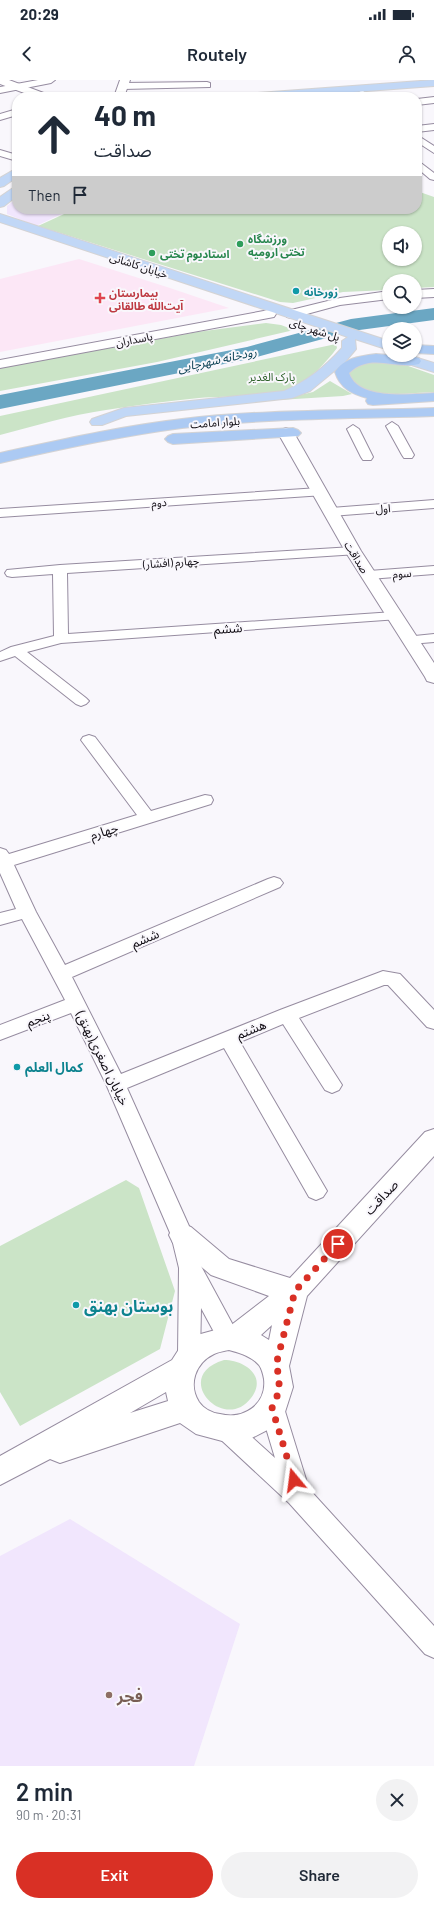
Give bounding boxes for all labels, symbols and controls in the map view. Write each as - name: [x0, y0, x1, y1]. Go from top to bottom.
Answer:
- text: 20:29: [20, 5, 59, 23]
- icon: back: [16, 43, 38, 65]
- text: Routely: [187, 43, 247, 65]
- icon: person: [396, 43, 418, 65]
- text: 40 m: [94, 98, 156, 132]
- icon: ahead: [28, 108, 80, 160]
- text: صداقت: [94, 139, 152, 161]
- icon: arrive: [69, 184, 91, 206]
- text: Then: [28, 186, 61, 204]
- map controls: [382, 226, 422, 362]
- button: sound: [382, 226, 422, 266]
- place label: ورزشگاه تختی ارومیه: [248, 232, 305, 259]
- marker: ورزشگاه تختی ارومیه: [235, 239, 245, 249]
- place label: استادیوم تختی: [160, 247, 230, 263]
- marker: استادیوم تختی: [147, 248, 157, 258]
- street label: خیابان کاشانی: [108, 250, 170, 282]
- button: search: [382, 274, 422, 314]
- place label: زورخانه: [304, 285, 338, 299]
- place label: بیمارستان آیت‌الله طالقانی: [109, 286, 184, 313]
- marker: زورخانه: [291, 286, 301, 296]
- marker: بیمارستان آیت‌الله طالقانی: [94, 292, 106, 304]
- street label: پل شهر چای: [287, 315, 342, 345]
- button: layers: [382, 322, 422, 362]
- street label: پاسداران: [114, 329, 154, 351]
- water label: رودخانه شهرچایی: [176, 344, 259, 376]
- park label: پارک الغدیر: [248, 370, 295, 385]
- street label: بلوار امامت: [190, 414, 240, 431]
- street label: دوم: [151, 495, 167, 511]
- street label: اول: [375, 501, 391, 516]
- street label: صداقت: [342, 539, 372, 575]
- street label: چهارم (افشار): [141, 554, 200, 573]
- street label: سوم: [392, 566, 413, 582]
- street label: ششم: [213, 619, 243, 640]
- street label: چهارم: [88, 819, 121, 845]
- street label: ششم: [129, 925, 162, 954]
- street label: پنجم: [24, 1006, 53, 1033]
- street label: خیابان اصغری(بهنق): [72, 1007, 133, 1109]
- street label: هشتم: [234, 1016, 269, 1045]
- place label: کمال العلم: [25, 1059, 83, 1078]
- marker: کمال العلم: [12, 1062, 22, 1072]
- street label: صداقت: [361, 1176, 401, 1218]
- pin: [321, 1227, 355, 1261]
- icon: arrive: [327, 1233, 349, 1255]
- place label: بوستان بهنق: [84, 1296, 173, 1317]
- marker: بوستان بهنق: [71, 1300, 81, 1310]
- position arrow: [273, 1459, 315, 1501]
- place label: فجر: [116, 1686, 143, 1706]
- marker: فجر: [104, 1690, 114, 1700]
- text: 2 min: [16, 1777, 73, 1806]
- button: close: [376, 1779, 418, 1821]
- text: 90 m · 20:31: [16, 1807, 81, 1823]
- button: Exit: [16, 1852, 213, 1898]
- button: Share: [221, 1852, 418, 1898]

